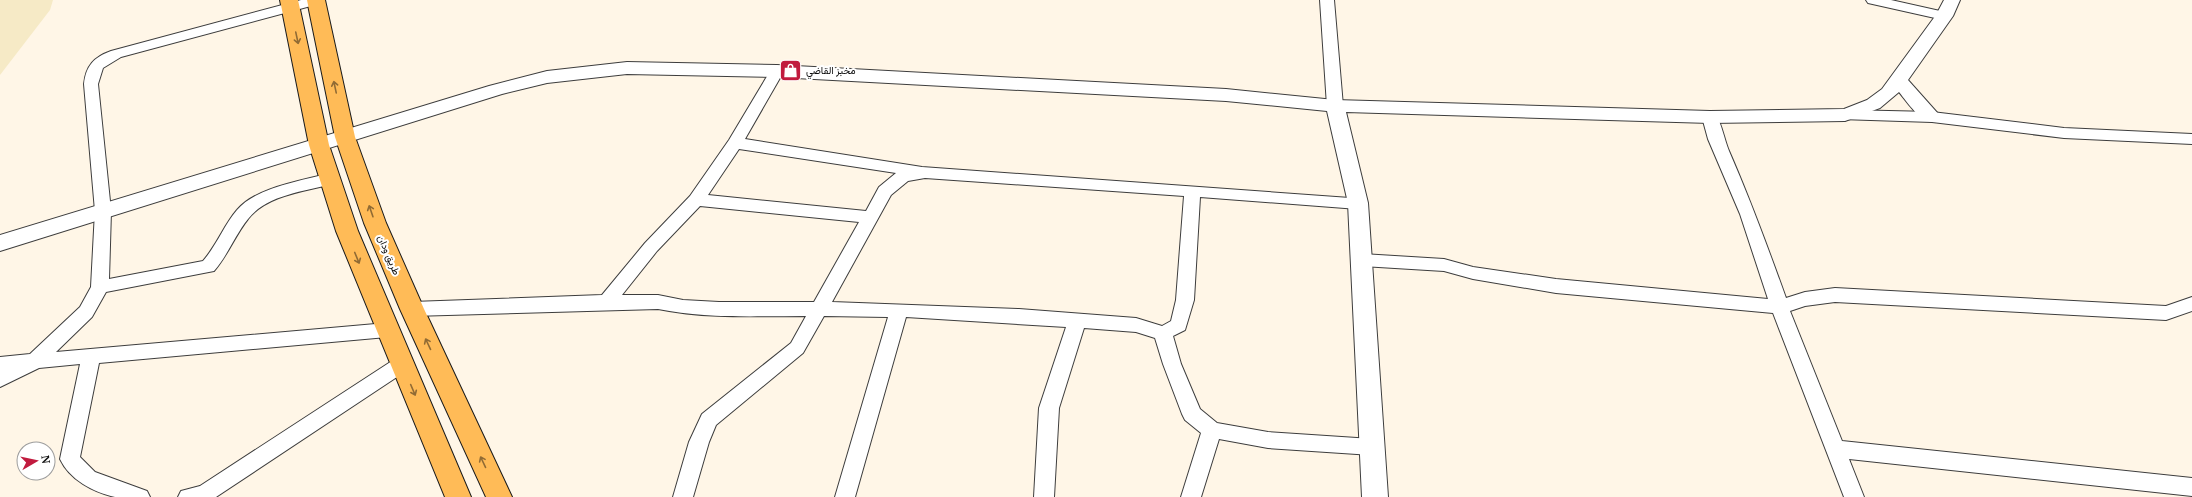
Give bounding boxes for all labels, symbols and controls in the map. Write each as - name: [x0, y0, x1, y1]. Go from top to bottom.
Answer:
- one-way arrow: [293, 31, 301, 44]
- shop icon: مخبز القاضي: [778, 57, 804, 83]
- place label: مخبز القاضي: [806, 64, 856, 79]
- one-way arrow: [330, 81, 338, 94]
- one-way arrow: [367, 206, 375, 218]
- street label: طريق ودان: [375, 233, 403, 277]
- one-way arrow: [354, 251, 362, 263]
- one-way arrow: [424, 338, 431, 350]
- one-way arrow: [410, 384, 418, 396]
- north arrow: [16, 441, 56, 481]
- text: N: [38, 454, 54, 465]
- one-way arrow: [479, 456, 486, 468]

